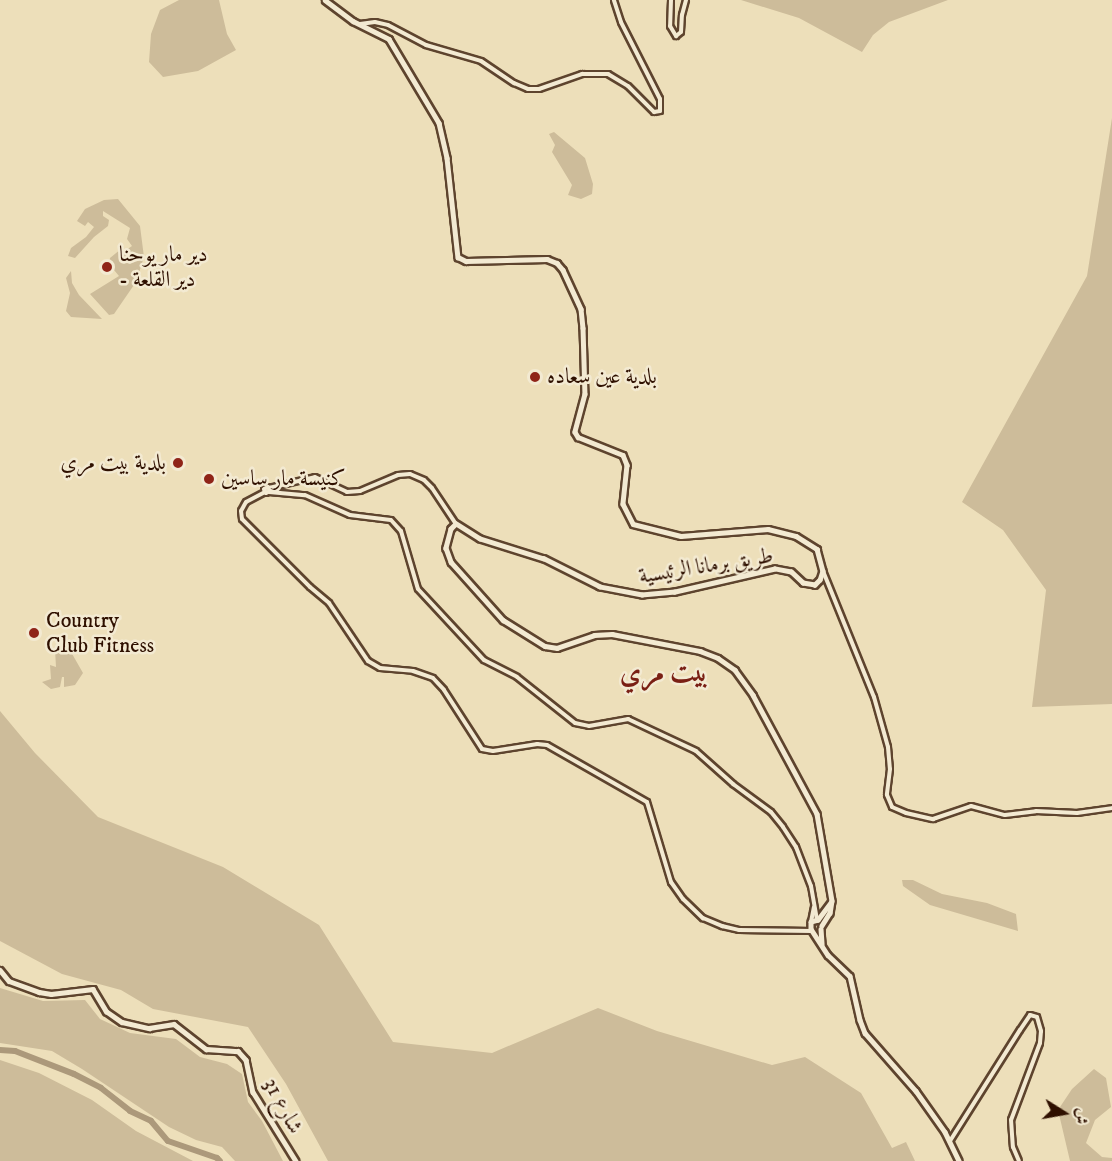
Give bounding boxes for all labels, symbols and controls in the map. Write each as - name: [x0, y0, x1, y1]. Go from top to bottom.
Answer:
- place label: دير مار يوحنا - دير القلعة: [119, 241, 208, 292]
- marker: دير مار يوحنا - دير القلعة: [100, 260, 114, 274]
- place label: بلدية عين سعاده: [547, 364, 657, 390]
- marker: بلدية عين سعاده: [528, 370, 542, 384]
- place label: بلدية بيت مري: [60, 450, 166, 476]
- marker: بلدية بيت مري: [171, 456, 185, 470]
- place label: كنيسة مار ساسين: [221, 466, 346, 492]
- marker: كنيسة مار ساسين: [202, 472, 216, 486]
- street label: طريق برمانا الرئيسية: [637, 542, 775, 590]
- place label: Country Club Fitness: [46, 607, 154, 658]
- marker: Country Club Fitness: [27, 626, 41, 640]
- district label: بيت مري: [620, 656, 708, 690]
- street label: شارع 31: [257, 1074, 309, 1138]
- north arrow: [1034, 1083, 1094, 1143]
- text: ش: [1070, 1107, 1093, 1126]

